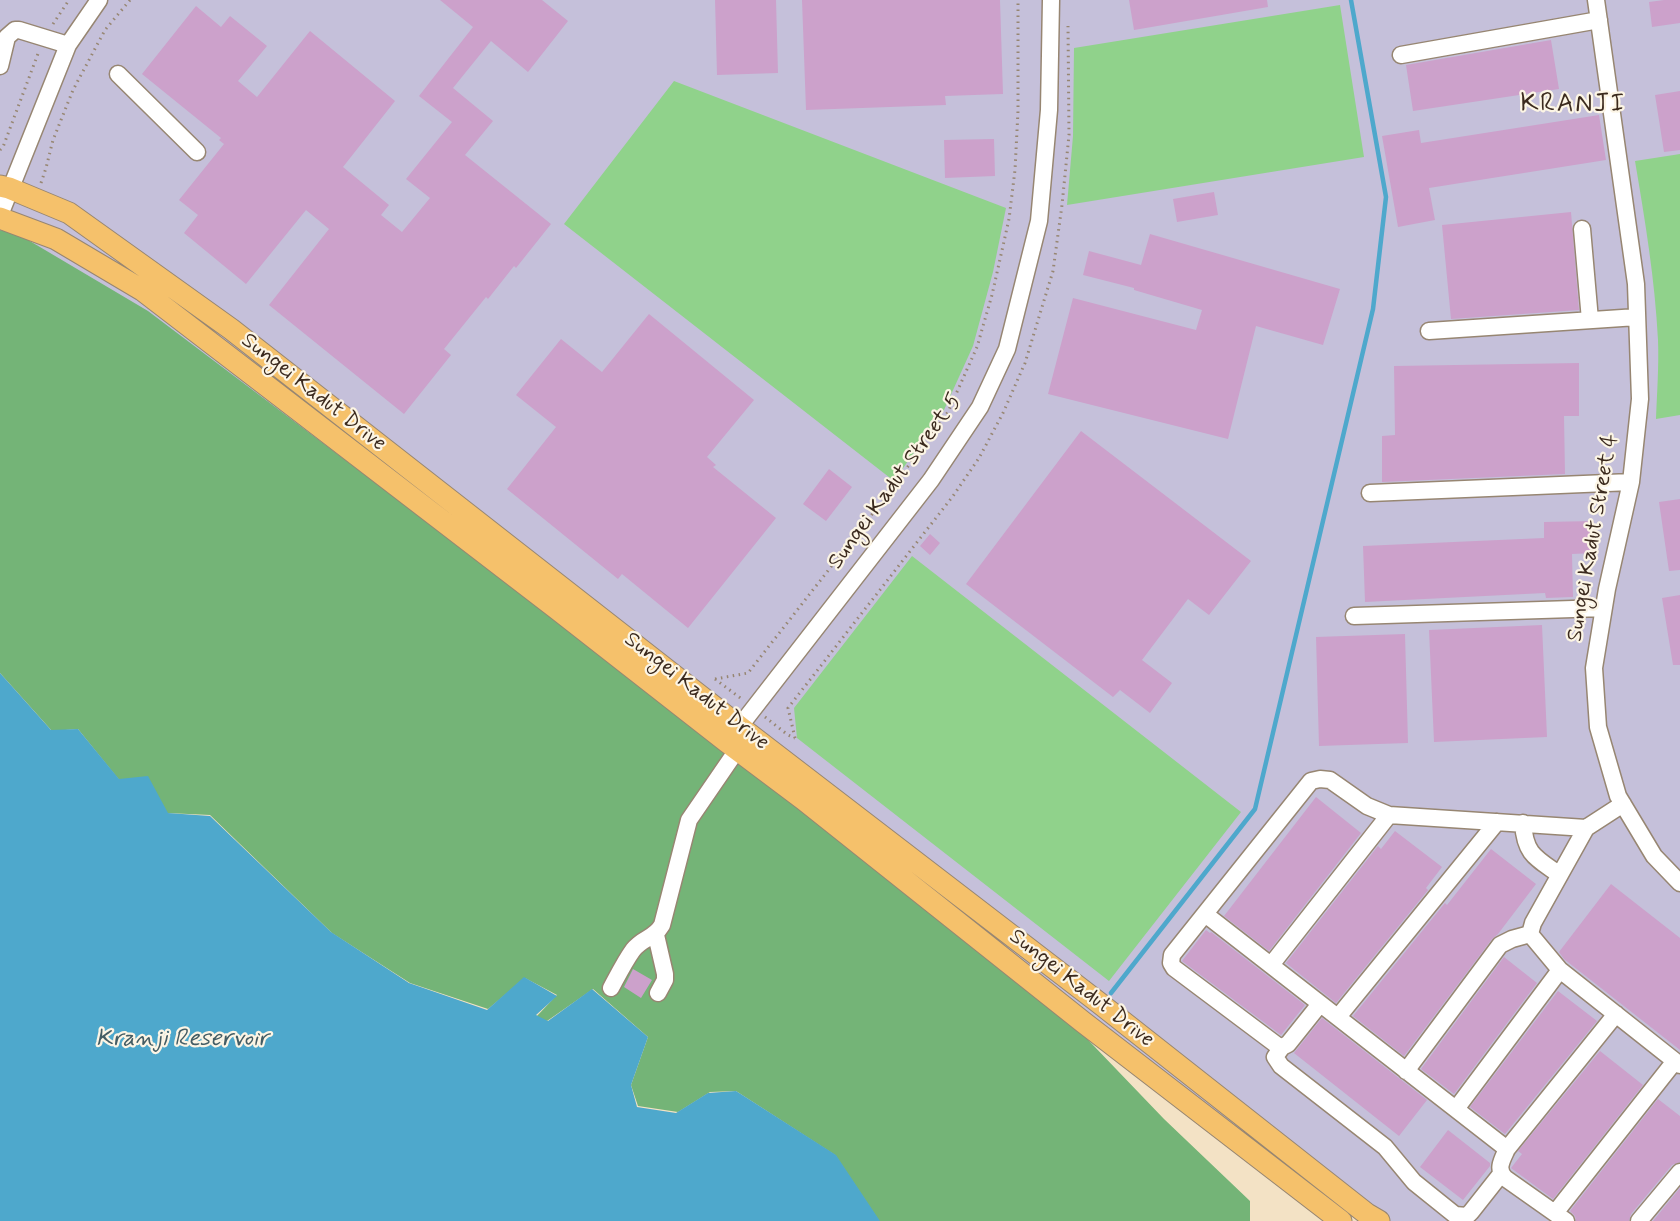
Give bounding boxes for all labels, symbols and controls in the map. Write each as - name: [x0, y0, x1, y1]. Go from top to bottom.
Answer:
- district label: KRANJI: [1520, 90, 1626, 122]
- street label: Sungei Kadut Drive: [235, 328, 391, 458]
- street label: Sungei Kadut Street 5: [823, 389, 969, 575]
- street label: Sungei Kadut Street 4: [1563, 432, 1625, 644]
- street label: Sungei Kadut Drive: [618, 627, 774, 757]
- street label: Sungei Kadut Drive: [1003, 924, 1159, 1054]
- water label: Kranji Reservoir: [96, 1026, 268, 1054]

